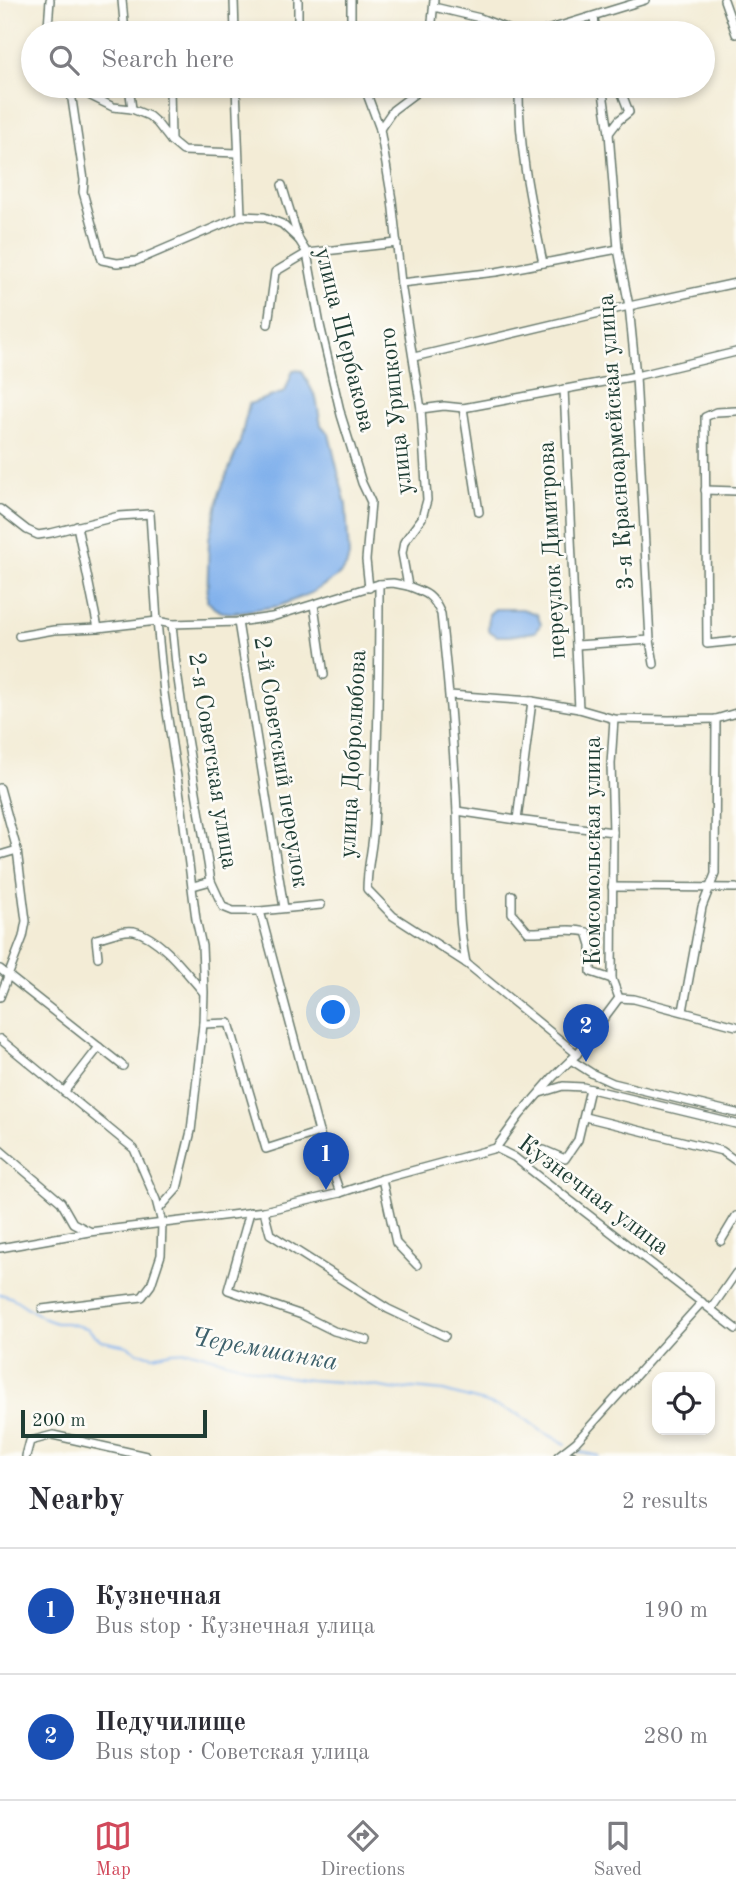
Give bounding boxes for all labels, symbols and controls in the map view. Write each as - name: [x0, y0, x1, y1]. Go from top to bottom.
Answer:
- search box: [21, 21, 715, 98]
- icon: search: [45, 41, 83, 79]
- text: Search here: [101, 47, 234, 73]
- street label: улица Щербакова: [309, 245, 379, 435]
- street label: 3-я Красноармейская улица: [595, 293, 639, 591]
- street label: улица Урицкого: [376, 326, 418, 496]
- street label: переулок Димитрова: [535, 440, 571, 660]
- street label: 2-й Советский переулок: [248, 634, 312, 890]
- street label: улица Добролюбова: [337, 649, 371, 859]
- street label: 2-я Советская улица: [183, 651, 241, 871]
- street label: Комсомольская улица: [582, 736, 606, 966]
- your location: [316, 995, 350, 1029]
- pin: 2: [563, 1004, 609, 1062]
- pin: 1: [303, 1132, 349, 1190]
- street label: Кузнечная улица: [513, 1132, 673, 1261]
- water label: Черемшанка: [188, 1324, 340, 1376]
- map controls: [652, 1372, 715, 1435]
- button: locate: [652, 1372, 715, 1435]
- scale bar: [21, 1407, 206, 1439]
- text: 200 m: [32, 1412, 85, 1431]
- text: Nearby: [28, 1486, 125, 1516]
- text: 2 results: [622, 1490, 708, 1513]
- text: Кузнечная: [95, 1584, 221, 1610]
- text: 1: [44, 1599, 58, 1622]
- text: 190 m: [643, 1599, 708, 1622]
- text: Bus stop · Кузнечная улица: [95, 1615, 375, 1638]
- text: Педучилище: [95, 1710, 246, 1736]
- text: 2: [44, 1725, 58, 1748]
- text: 280 m: [643, 1725, 708, 1748]
- text: Bus stop · Советская улица: [95, 1741, 370, 1764]
- tab: Map: [94, 1817, 132, 1882]
- tab: Directions: [321, 1817, 405, 1882]
- tab: Saved: [593, 1817, 642, 1882]

